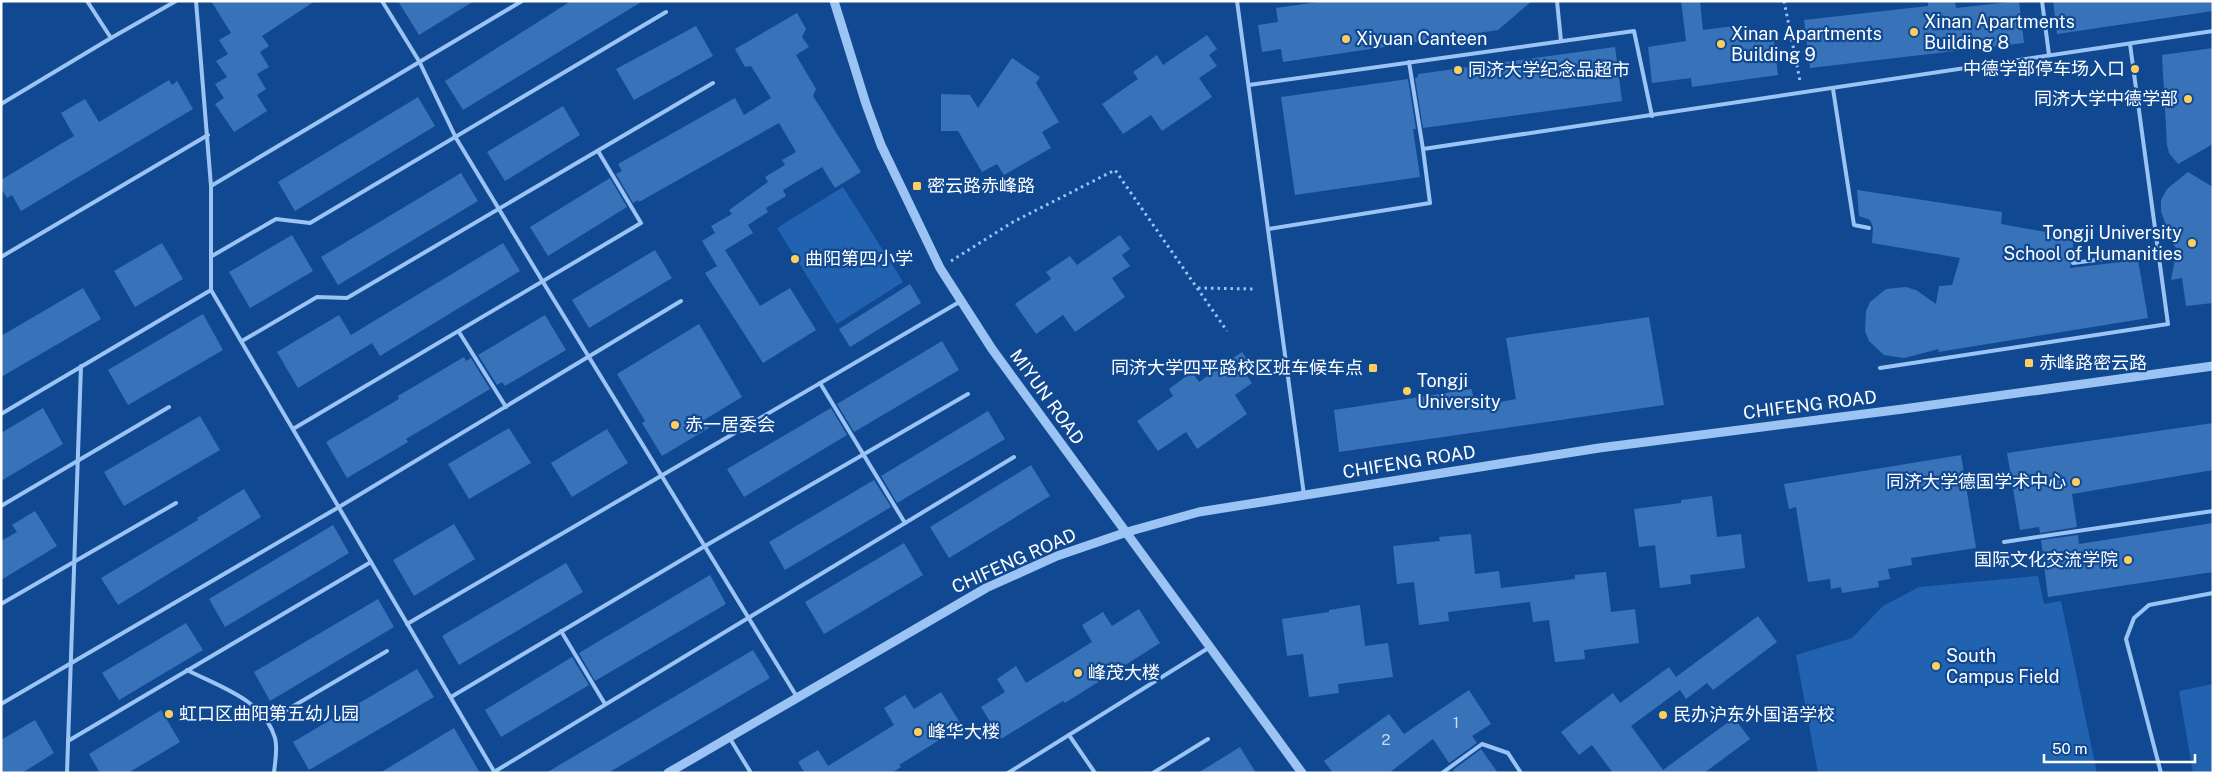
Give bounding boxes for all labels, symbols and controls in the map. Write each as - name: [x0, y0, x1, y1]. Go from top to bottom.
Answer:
- place label: Xinan Apartments Building 8: [1924, 11, 2075, 53]
- place label: Xinan Apartments Building 9: [1731, 23, 1882, 65]
- marker: Xinan Apartments Building 8: [1908, 26, 1920, 38]
- place label: Xiyuan Canteen: [1356, 28, 1487, 49]
- marker: Xiyuan Canteen: [1340, 33, 1352, 45]
- marker: Xinan Apartments Building 9: [1715, 38, 1727, 50]
- place label: 中德学部停车场入口: [1963, 58, 2125, 79]
- place label: 同济大学纪念品超市: [1468, 59, 1630, 80]
- marker: 中德学部停车场入口: [2129, 63, 2141, 75]
- marker: 同济大学纪念品超市: [1452, 64, 1464, 76]
- place label: 同济大学中德学部: [2034, 88, 2178, 109]
- marker: 同济大学中德学部: [2182, 93, 2194, 105]
- place label: 密云路赤峰路: [927, 175, 1035, 196]
- marker: 密云路赤峰路: [911, 180, 923, 192]
- place label: Tongji University School of Humanities: [2003, 222, 2182, 264]
- marker: Tongji University School of Humanities: [2186, 237, 2198, 249]
- place label: 曲阳第四小学: [805, 248, 913, 269]
- marker: 曲阳第四小学: [789, 253, 801, 265]
- street label: MIYUN ROAD: [1006, 345, 1089, 448]
- place label: 赤峰路密云路: [2039, 352, 2147, 373]
- place label: 同济大学四平路校区班车候车点: [1111, 357, 1363, 378]
- marker: 赤峰路密云路: [2023, 357, 2035, 369]
- marker: 同济大学四平路校区班车候车点: [1367, 362, 1379, 374]
- place label: Tongji University: [1417, 370, 1501, 412]
- marker: Tongji University: [1401, 385, 1413, 397]
- street label: CHIFENG ROAD: [1742, 386, 1878, 423]
- place label: 赤一居委会: [685, 414, 775, 435]
- marker: 赤一居委会: [669, 419, 681, 431]
- street label: CHIFENG ROAD: [1341, 441, 1477, 482]
- place label: 同济大学德国学术中心: [1886, 471, 2066, 492]
- marker: 同济大学德国学术中心: [2070, 476, 2082, 488]
- street label: CHIFENG ROAD: [948, 524, 1079, 597]
- place label: 国际文化交流学院: [1974, 549, 2118, 570]
- marker: 国际文化交流学院: [2122, 554, 2134, 566]
- place label: South Campus Field: [1946, 645, 2059, 687]
- marker: South Campus Field: [1930, 660, 1942, 672]
- place label: 峰茂大楼: [1088, 662, 1160, 683]
- marker: 峰茂大楼: [1072, 667, 1084, 679]
- place label: 虹口区曲阳第五幼儿园: [179, 703, 359, 724]
- place label: 民办沪东外国语学校: [1673, 704, 1835, 725]
- marker: 虹口区曲阳第五幼儿园: [163, 708, 175, 720]
- marker: 民办沪东外国语学校: [1657, 709, 1669, 721]
- house number: 1: [1453, 714, 1459, 731]
- place label: 峰华大楼: [928, 721, 1000, 742]
- marker: 峰华大楼: [912, 726, 924, 738]
- house number: 2: [1382, 731, 1391, 748]
- scale bar: [2044, 732, 2195, 764]
- text: 50 m: [2052, 740, 2087, 757]

